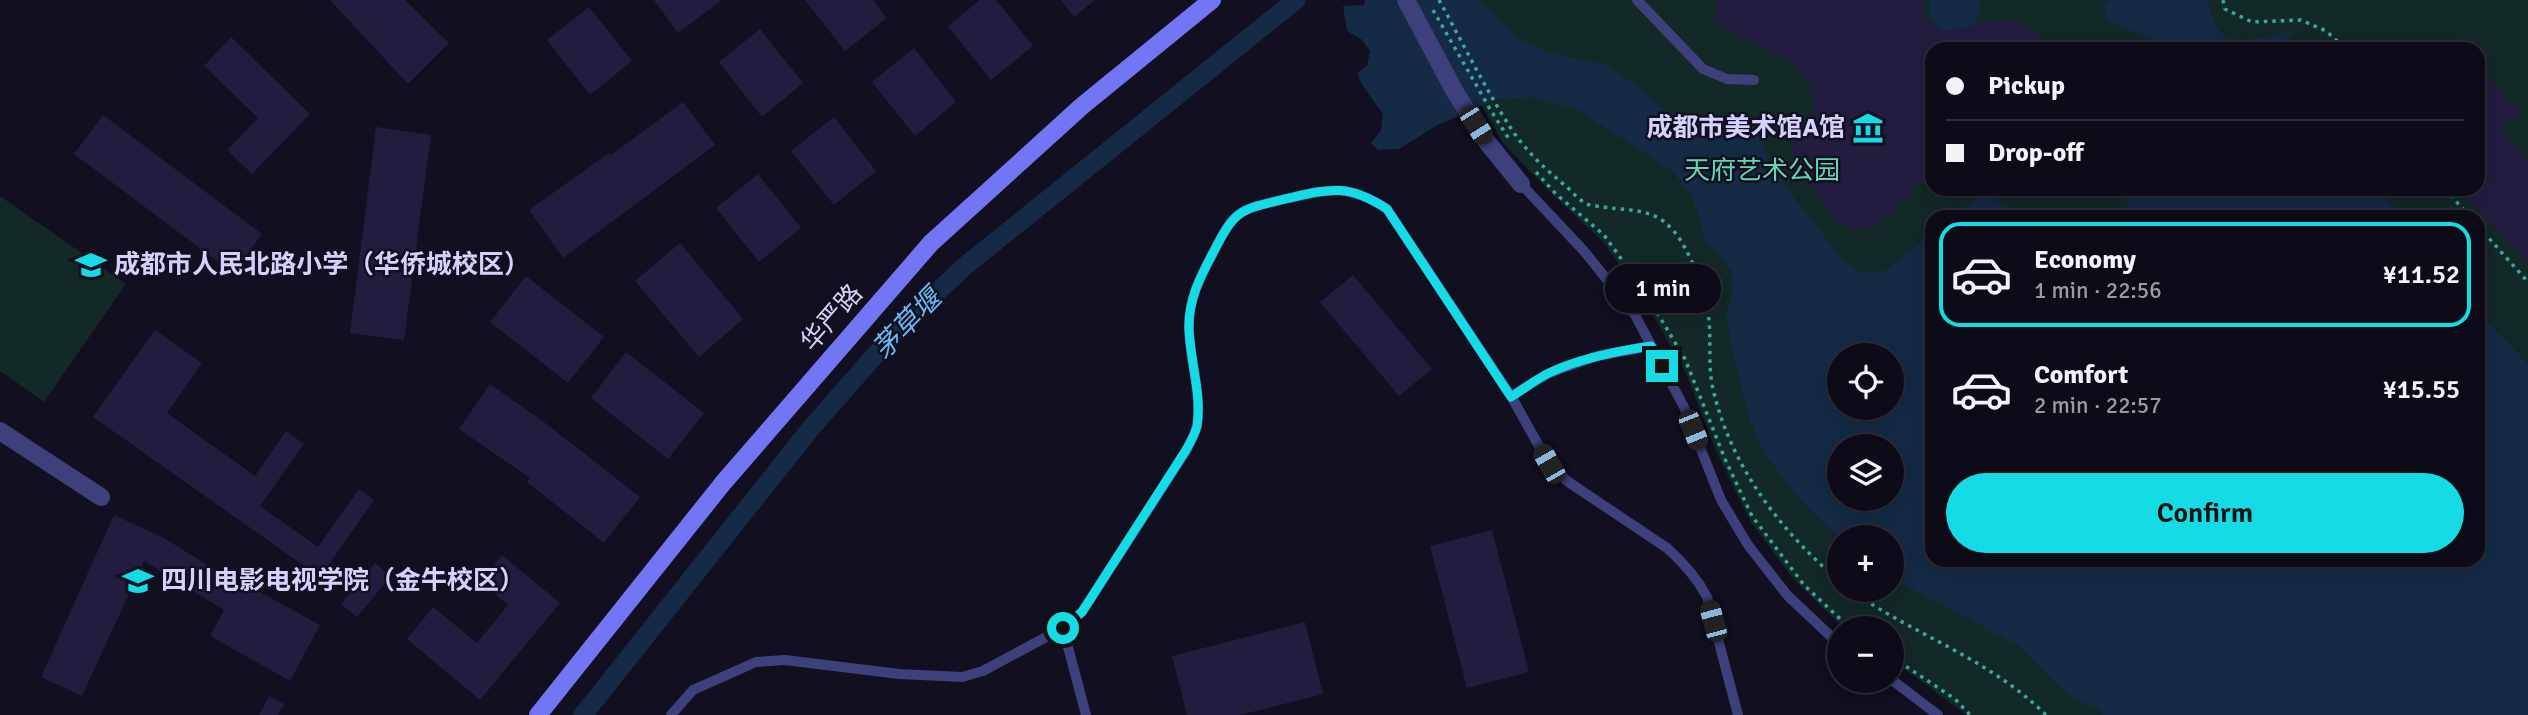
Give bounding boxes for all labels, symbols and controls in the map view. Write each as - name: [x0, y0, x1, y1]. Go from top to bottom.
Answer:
- text: Pickup: [1988, 70, 2065, 102]
- car: [1456, 102, 1497, 148]
- museum icon: 成都市美术馆A馆: [1851, 111, 1885, 145]
- place label: 成都市美术馆A馆: [1646, 112, 1845, 144]
- text: Drop-off: [1988, 137, 2084, 169]
- park label: 天府艺术公园: [1684, 155, 1840, 187]
- icon: car: [1950, 243, 2013, 306]
- text: Economy: [2034, 244, 2136, 276]
- school or university icon: 成都市人民北路小学（华侨城校区）: [74, 248, 108, 282]
- place label: 成都市人民北路小学（华侨城校区）: [114, 249, 530, 281]
- text: ¥11.52: [2383, 259, 2460, 291]
- callout: 1 min: [1604, 264, 1720, 314]
- text: 1 min: [1635, 274, 1691, 303]
- text: 1 min · 22:56: [2034, 276, 2162, 305]
- street label: 华严路: [794, 278, 870, 358]
- water label: 茅草堰: [866, 279, 951, 366]
- map controls: [1827, 343, 1904, 693]
- button: locate: [1827, 343, 1904, 420]
- route end: [1646, 350, 1678, 382]
- icon: car: [1950, 358, 2013, 421]
- text: Comfort: [2034, 359, 2128, 391]
- text: ¥15.55: [2383, 374, 2460, 406]
- text: 2 min · 22:57: [2034, 391, 2162, 420]
- car: [1676, 407, 1711, 453]
- button: layers: [1827, 434, 1904, 511]
- car: [1530, 441, 1569, 487]
- button: Confirm: [1946, 473, 2464, 553]
- button: +: [1827, 525, 1904, 602]
- school or university icon: 四川电影电视学院（金牛校区）: [121, 564, 155, 598]
- place label: 四川电影电视学院（金牛校区）: [161, 565, 525, 597]
- car: [1698, 598, 1729, 644]
- route start: [1047, 612, 1079, 644]
- button: −: [1827, 616, 1904, 693]

